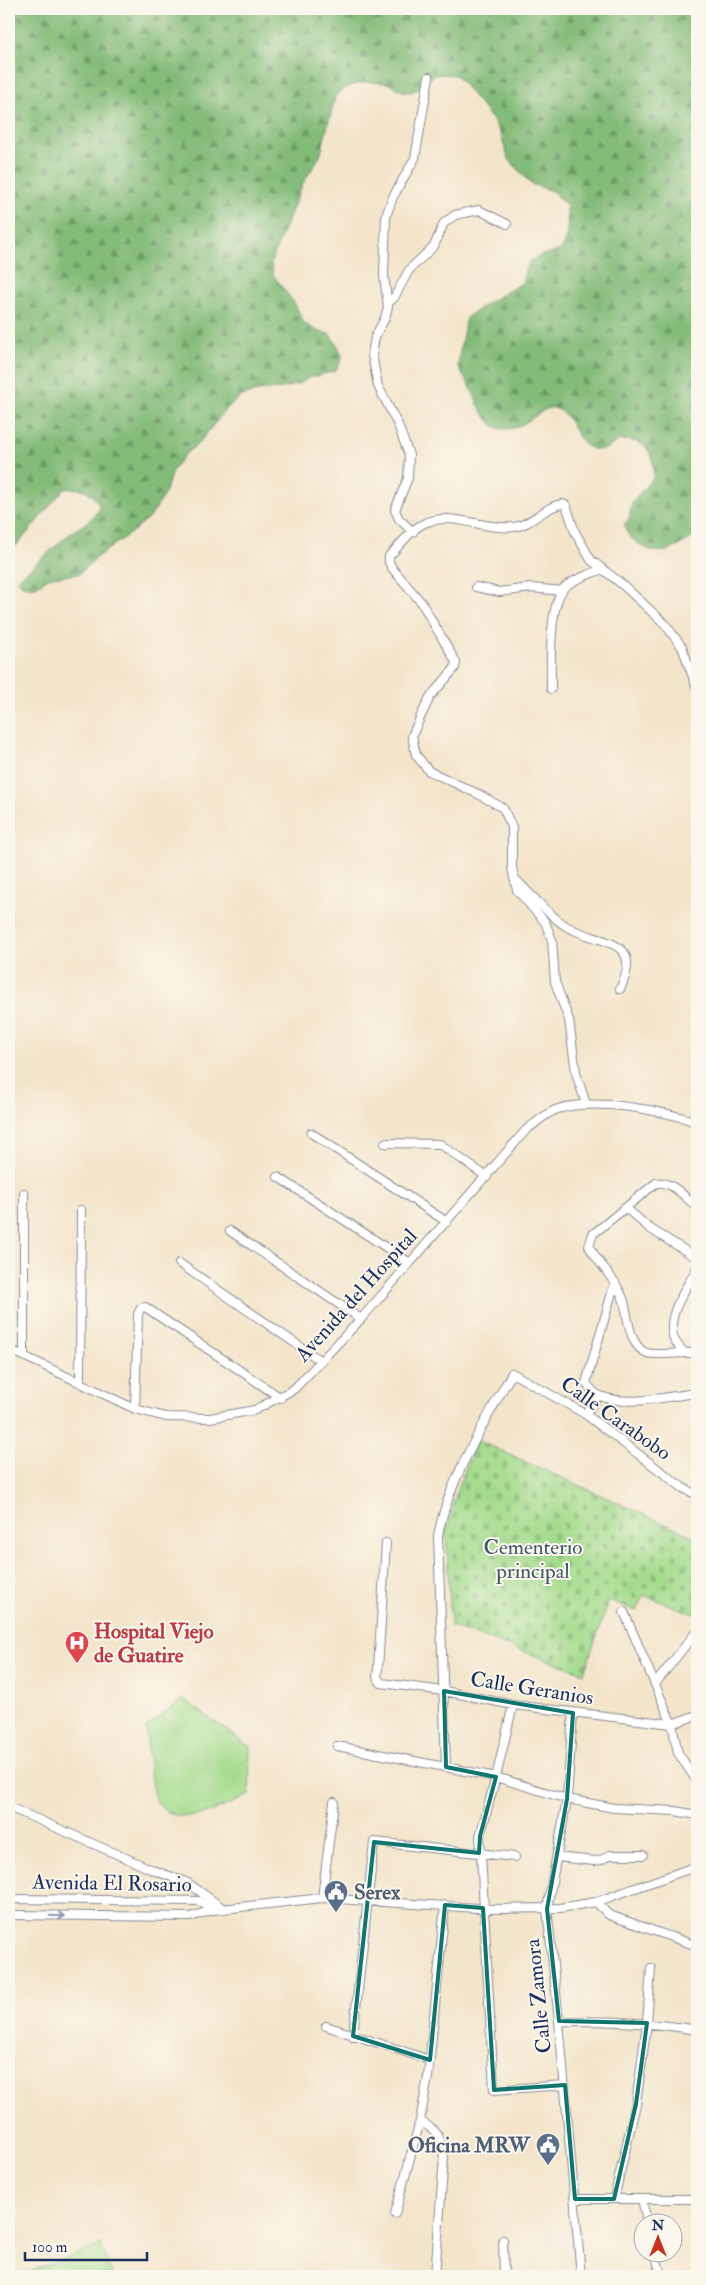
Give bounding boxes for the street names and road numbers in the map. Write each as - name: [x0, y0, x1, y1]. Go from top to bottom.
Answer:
- street label: Avenida del Hospital: [289, 1223, 424, 1368]
- street label: Calle Carabobo: [555, 1370, 676, 1466]
- street label: Calle Geranios: [468, 1665, 595, 1712]
- street label: Avenida El Rosario: [31, 1869, 192, 1898]
- street label: Calle Zamora: [519, 1937, 558, 2055]

